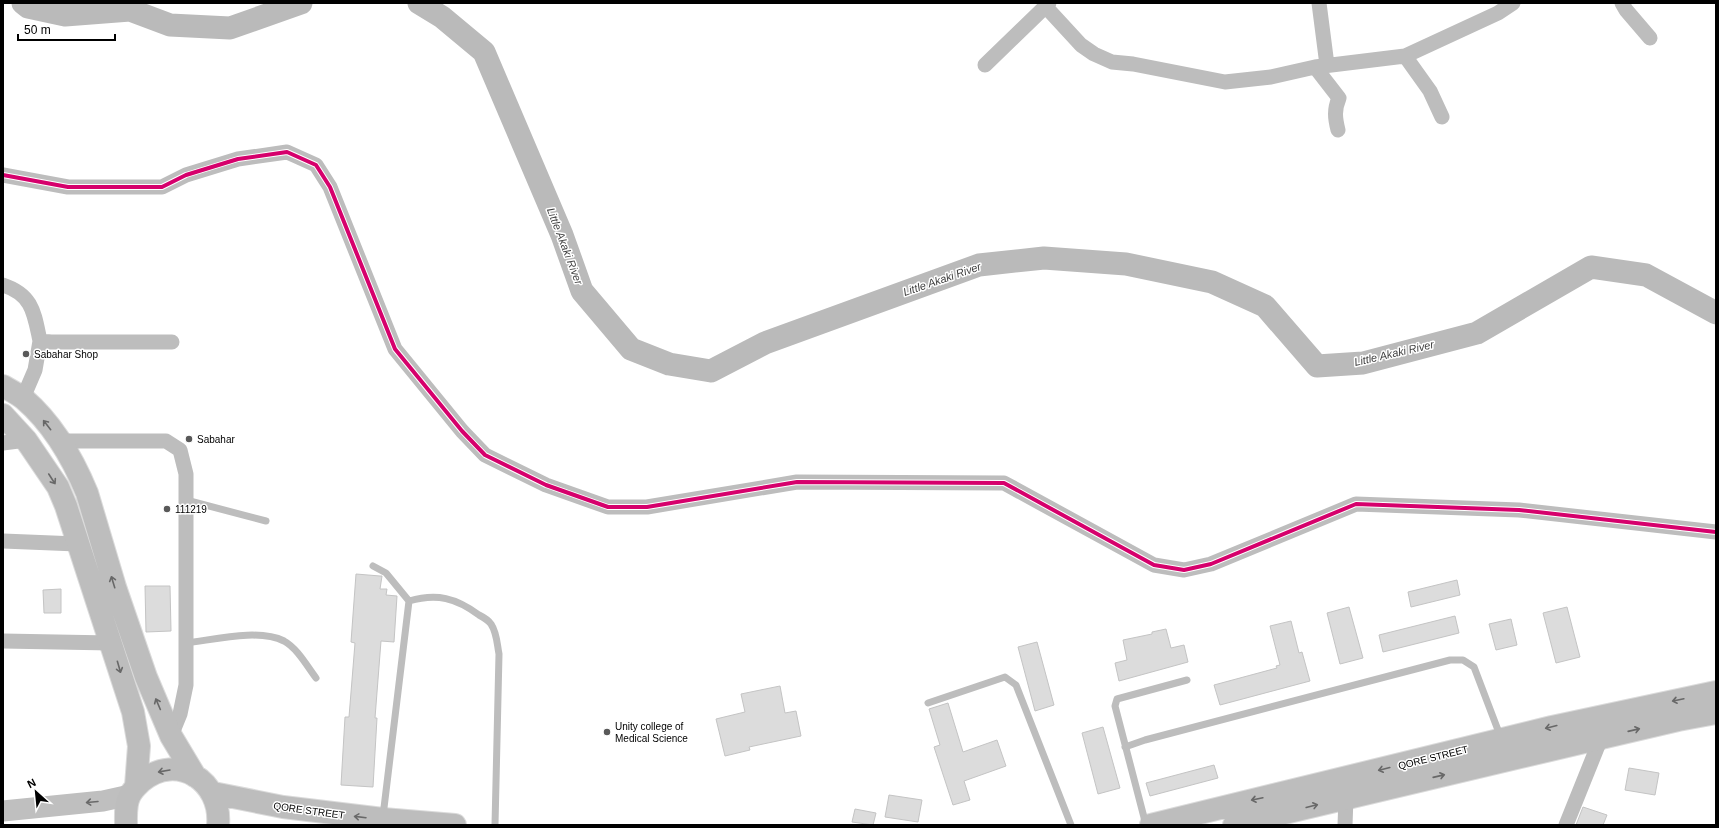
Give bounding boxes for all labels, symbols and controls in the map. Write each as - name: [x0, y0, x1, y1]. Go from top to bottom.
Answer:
- scale bar: [18, 16, 115, 42]
- text: 50 m: [24, 23, 51, 37]
- water label: Little Akaki River: [545, 206, 586, 287]
- water label: Little Akaki River: [902, 260, 984, 298]
- water label: Little Akaki River: [1353, 338, 1436, 368]
- marker: Sabahar Shop: [21, 349, 31, 359]
- place label: Sabahar Shop: [34, 349, 98, 360]
- one-way arrow: [43, 419, 52, 430]
- marker: Sabahar: [184, 434, 194, 444]
- place label: Sabahar: [197, 434, 235, 445]
- one-way arrow: [48, 473, 56, 484]
- marker: 111219: [162, 504, 172, 514]
- place label: 111219: [175, 504, 207, 515]
- one-way arrow: [109, 576, 116, 589]
- one-way arrow: [116, 660, 123, 673]
- one-way arrow: [1672, 696, 1685, 704]
- one-way arrow: [153, 698, 161, 710]
- place label: Unity college of Medical Science: [615, 721, 688, 744]
- one-way arrow: [1545, 724, 1558, 731]
- one-way arrow: [1627, 726, 1640, 733]
- marker: Unity college of Medical Science: [602, 727, 612, 737]
- street label: QORE STREET: [1397, 743, 1469, 771]
- one-way arrow: [1378, 765, 1391, 773]
- one-way arrow: [158, 768, 171, 776]
- one-way arrow: [1432, 771, 1445, 779]
- north arrow: [16, 772, 56, 812]
- text: N: [25, 776, 38, 790]
- one-way arrow: [1251, 795, 1264, 803]
- one-way arrow: [86, 798, 99, 806]
- street label: QORE STREET: [273, 800, 345, 821]
- one-way arrow: [1306, 802, 1319, 809]
- one-way arrow: [354, 813, 367, 820]

